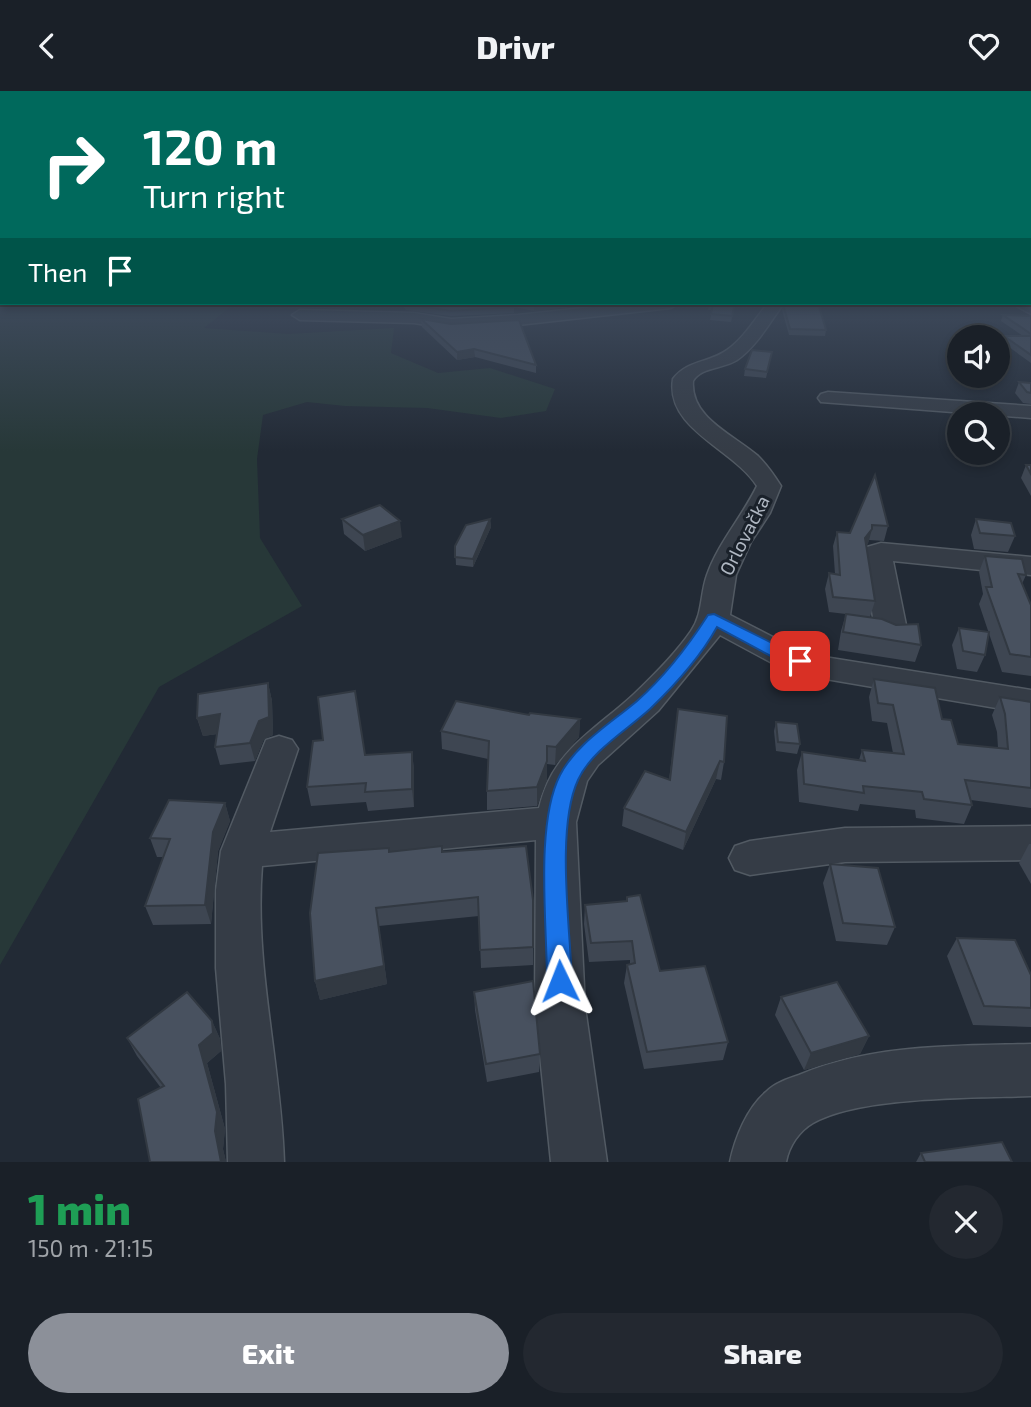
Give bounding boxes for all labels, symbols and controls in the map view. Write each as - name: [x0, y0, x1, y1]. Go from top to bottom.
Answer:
- icon: back: [28, 27, 66, 65]
- text: Drivr: [476, 27, 555, 65]
- icon: heart: [965, 27, 1003, 65]
- text: 120 m: [143, 116, 277, 175]
- icon: right: [28, 119, 119, 210]
- text: Turn right: [143, 176, 285, 214]
- icon: arrive: [101, 252, 139, 290]
- text: Then: [28, 256, 87, 287]
- map controls: [947, 325, 1010, 465]
- button: sound: [947, 325, 1010, 388]
- button: search: [947, 402, 1010, 465]
- street label: Orlovačka: [714, 491, 774, 579]
- pin: [770, 631, 830, 691]
- icon: arrive: [781, 642, 819, 680]
- position arrow: [523, 944, 597, 1018]
- text: 1 min: [28, 1183, 131, 1233]
- button: close: [929, 1185, 1003, 1259]
- text: 150 m · 21:15: [28, 1234, 153, 1262]
- button: Exit: [28, 1313, 509, 1393]
- button: Share: [523, 1313, 1003, 1393]

